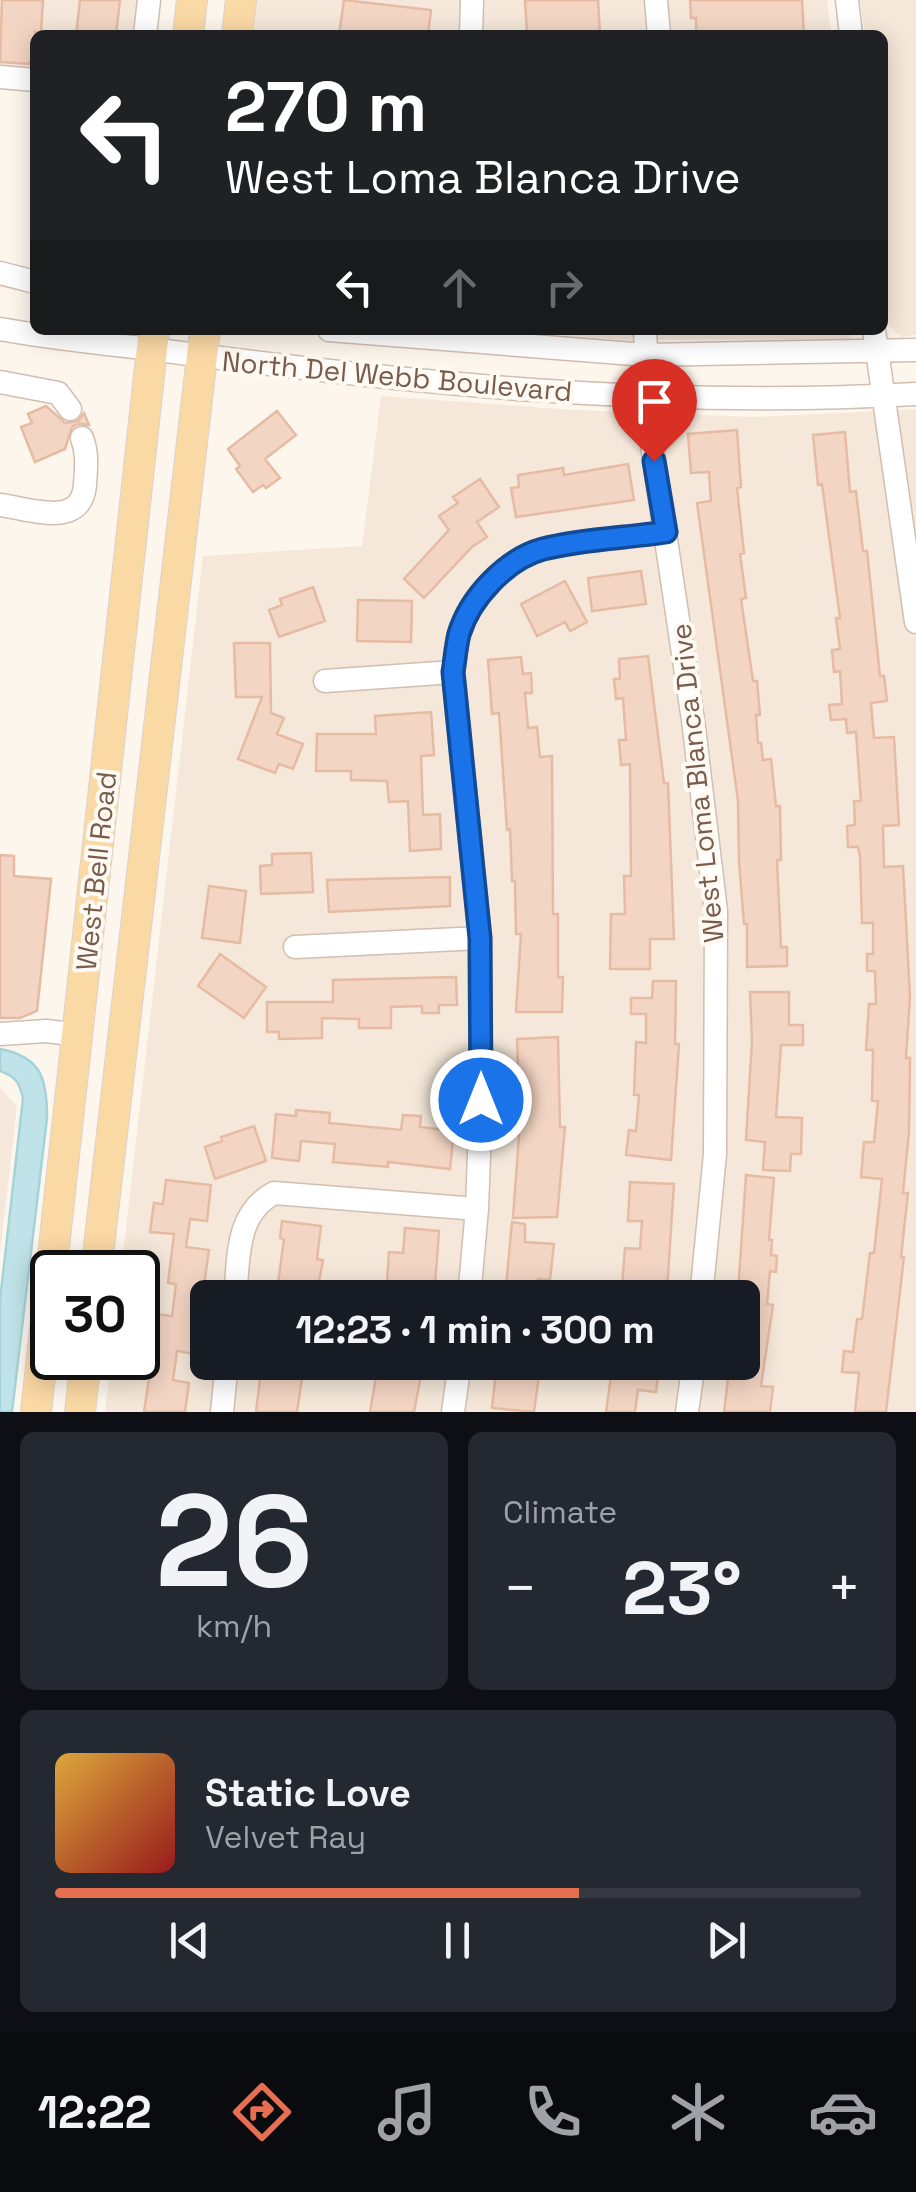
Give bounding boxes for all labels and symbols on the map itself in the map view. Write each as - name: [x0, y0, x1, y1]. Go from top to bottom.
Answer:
- street label: North Del Webb Boulevard: [220, 343, 574, 409]
- pin: [612, 359, 697, 462]
- street label: West Loma Blanca Drive: [662, 622, 732, 944]
- street label: West Bell Road: [68, 770, 124, 972]
- position arrow: [429, 1048, 533, 1152]
- speed limit sign: 30: [30, 1250, 160, 1380]

